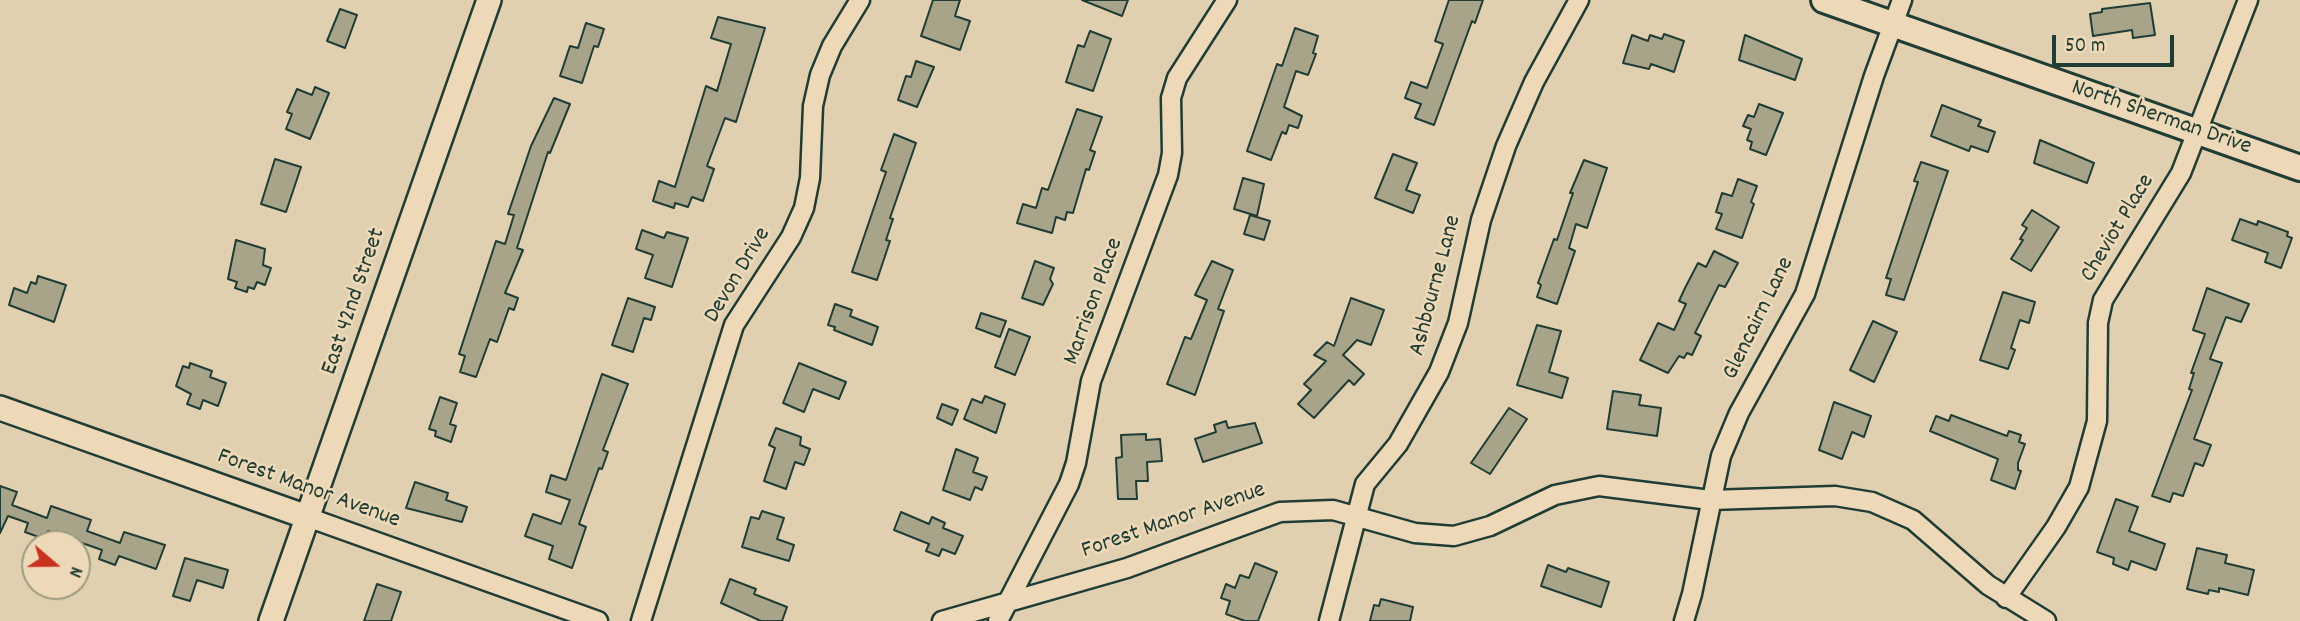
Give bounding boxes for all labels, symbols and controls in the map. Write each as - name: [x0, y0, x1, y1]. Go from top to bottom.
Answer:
- scale bar: [2055, 21, 2178, 65]
- text: 50 m: [2065, 32, 2105, 62]
- street label: North Sherman Drive: [2067, 75, 2255, 163]
- street label: Cheviot Place: [2076, 170, 2162, 288]
- street label: Ashbourne Lane: [1404, 213, 1470, 359]
- street label: Devon Drive: [699, 223, 779, 329]
- street label: East 42nd Street: [316, 225, 394, 379]
- street label: Marrison Place: [1059, 235, 1131, 369]
- street label: Glencairn Lane: [1718, 253, 1802, 385]
- street label: Forest Manor Avenue: [213, 444, 403, 536]
- street label: Forest Manor Avenue: [1078, 477, 1270, 567]
- north arrow: [21, 530, 91, 600]
- text: N: [60, 563, 89, 581]

